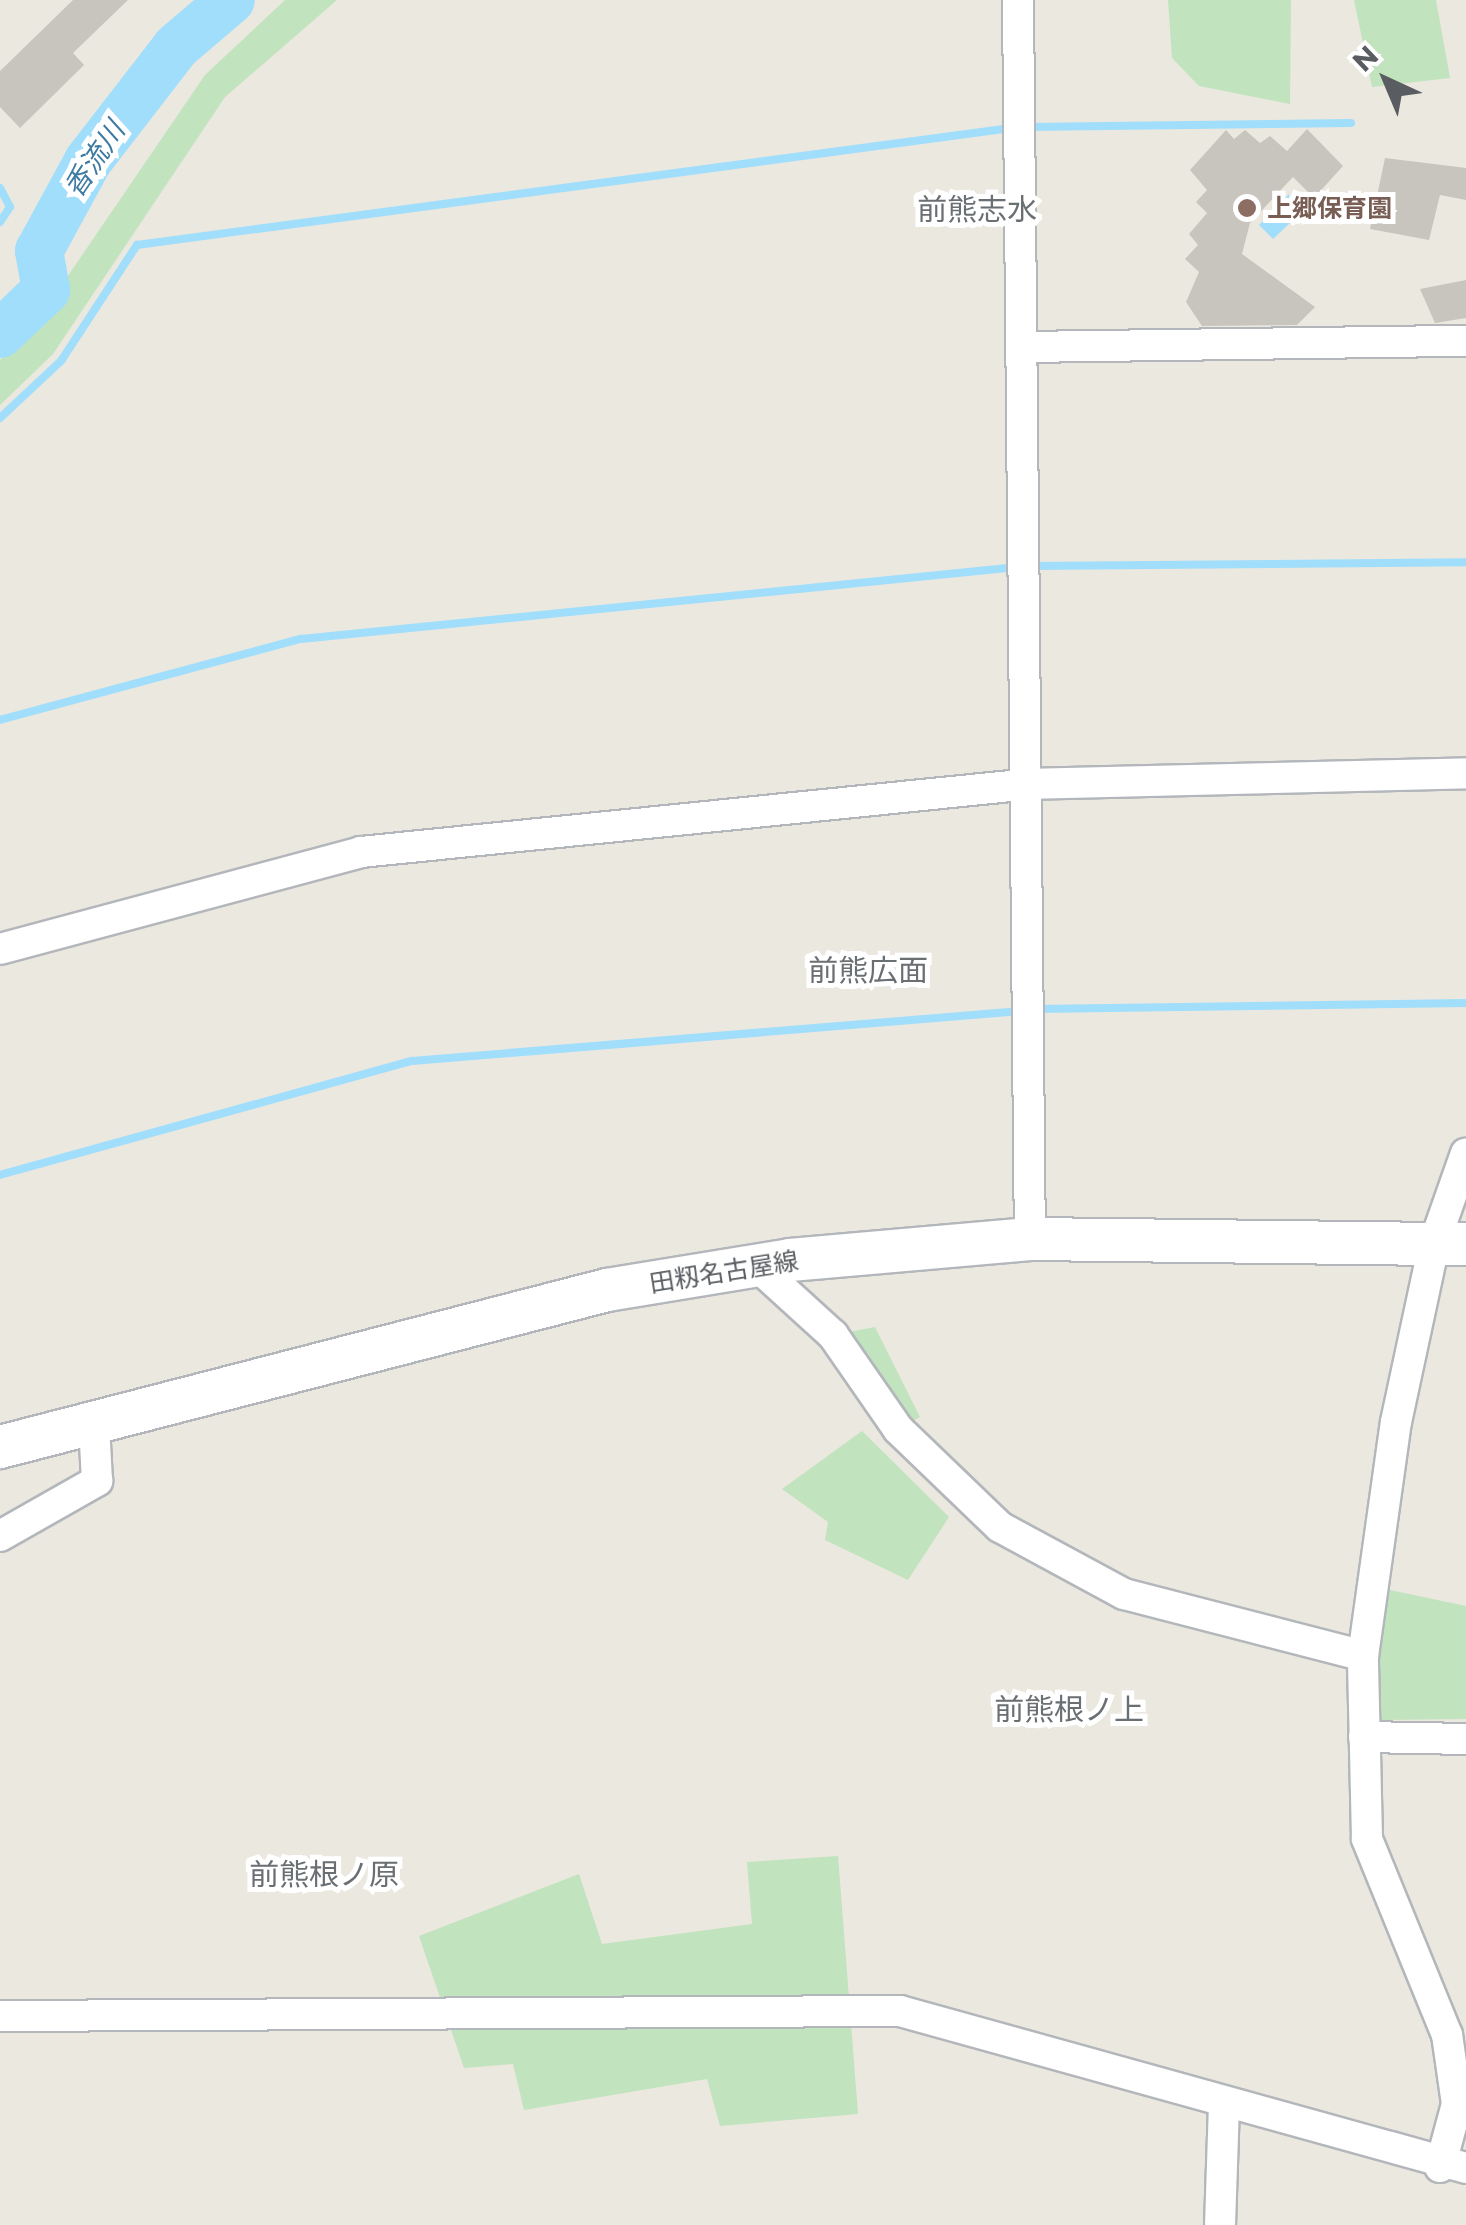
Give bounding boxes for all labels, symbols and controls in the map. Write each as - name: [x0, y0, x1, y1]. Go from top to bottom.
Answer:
- north arrow: [1336, 30, 1436, 130]
- text: N: [1345, 38, 1385, 79]
- water label: 香流川: [57, 115, 131, 203]
- district label: 前熊志水: [917, 192, 1037, 228]
- place label: 上郷保育園: [1267, 193, 1392, 223]
- marker: 上郷保育園: [1236, 197, 1258, 219]
- district label: 前熊広面: [808, 953, 928, 989]
- street label: 田籾名古屋線: [648, 1245, 800, 1299]
- district label: 前熊根ノ上: [994, 1692, 1144, 1728]
- district label: 前熊根ノ原: [249, 1857, 399, 1893]

